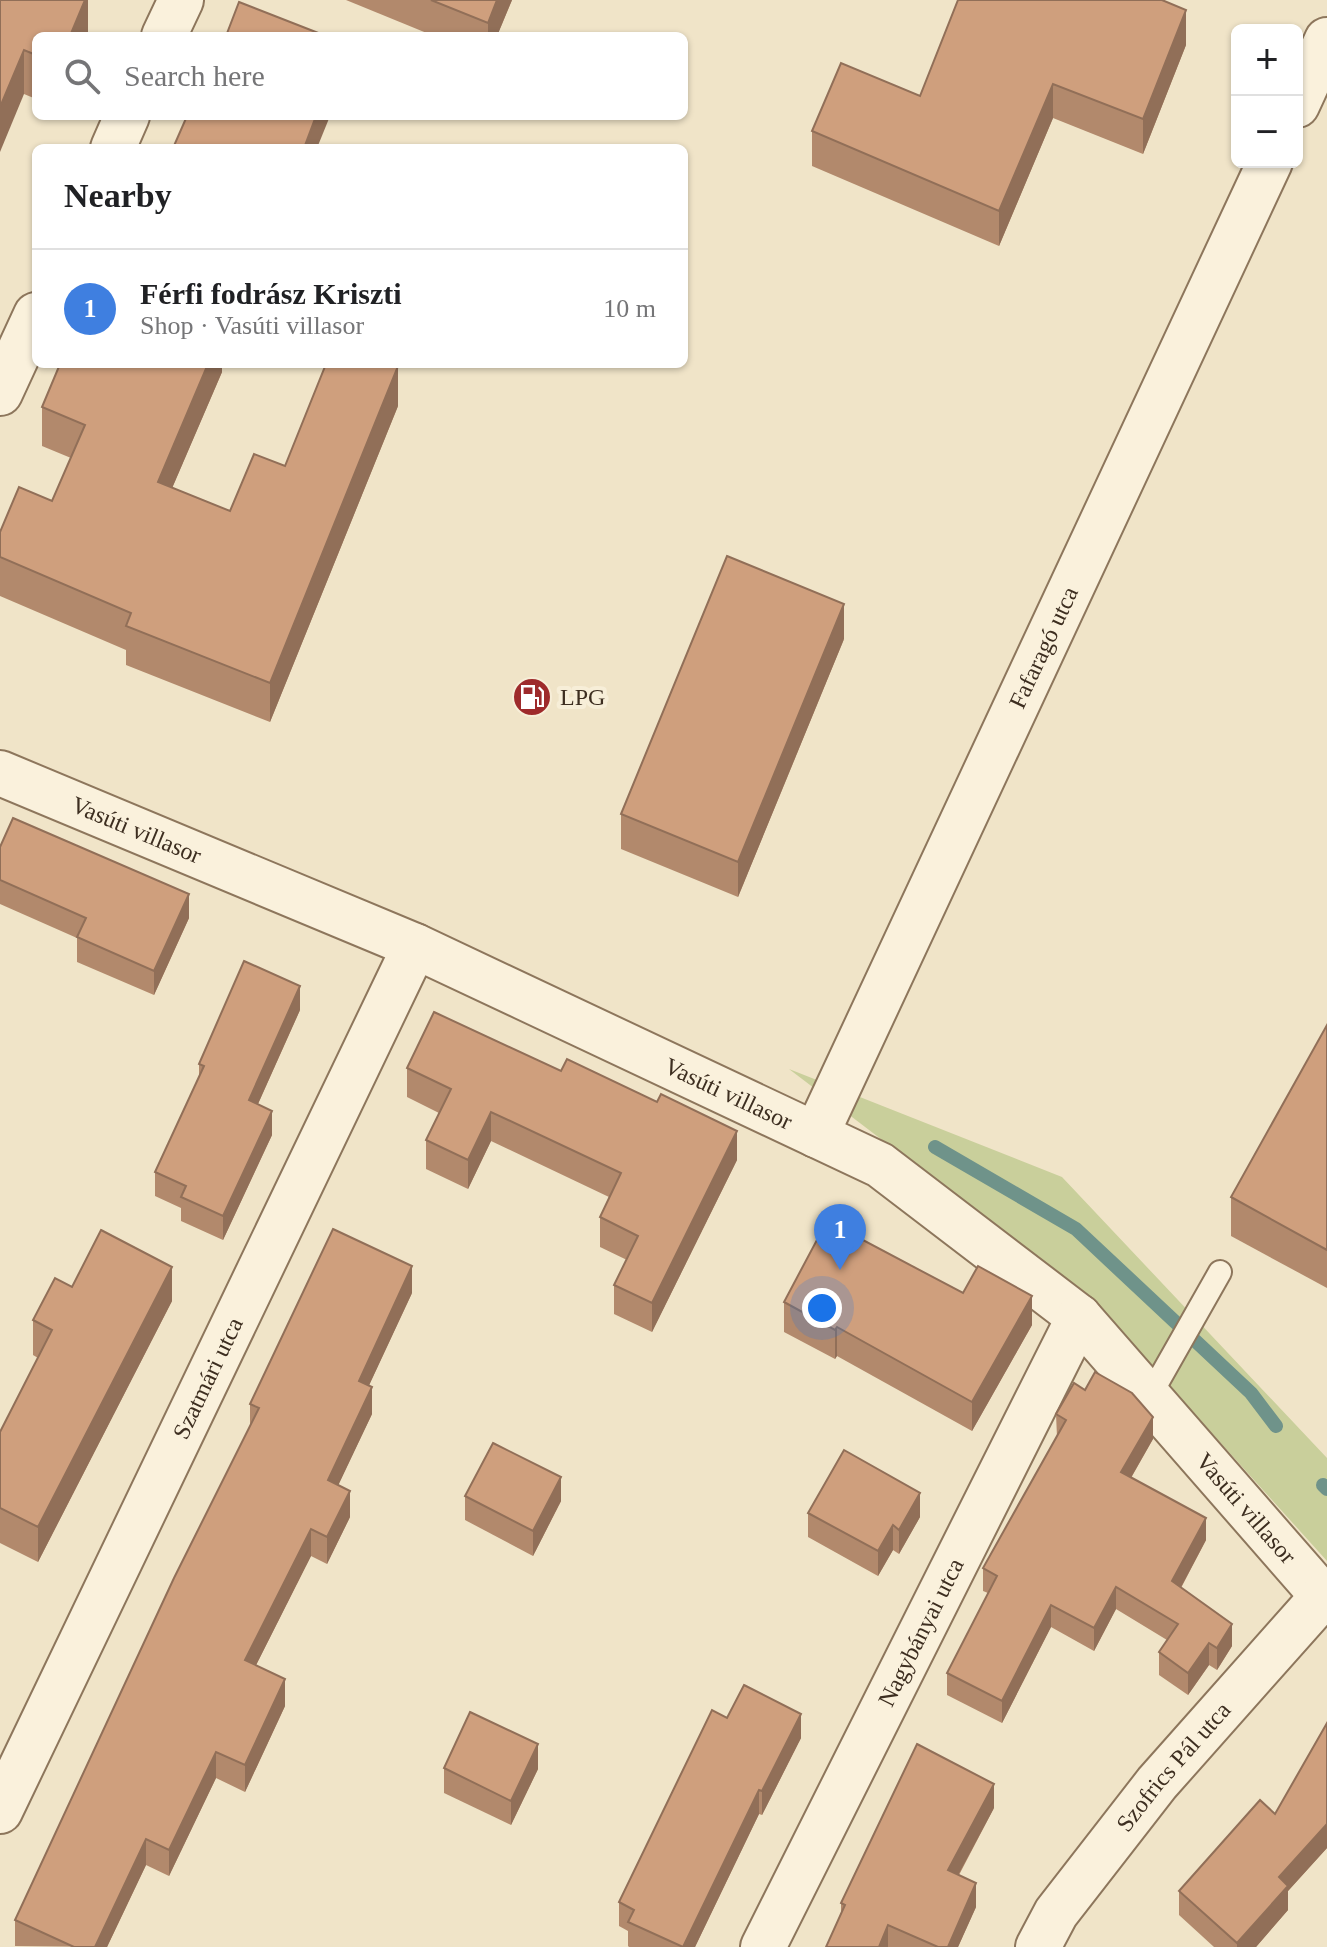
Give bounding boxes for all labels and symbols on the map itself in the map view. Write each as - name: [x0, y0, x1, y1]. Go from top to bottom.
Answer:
- street label: Fafaragó utca: [1004, 582, 1083, 712]
- fuel station icon: LPG: [511, 676, 553, 718]
- place label: LPG: [560, 684, 605, 710]
- street label: Vasúti villasor: [68, 791, 205, 869]
- street label: Vasúti villasor: [660, 1052, 796, 1135]
- pin: 1: [814, 1204, 866, 1270]
- your location: [802, 1288, 842, 1328]
- street label: Szatmári utca: [168, 1313, 248, 1443]
- street label: Vasúti villasor: [1191, 1448, 1301, 1569]
- street label: Nagybányai utca: [873, 1554, 969, 1711]
- street label: Szofrics Pál utca: [1111, 1697, 1236, 1837]

